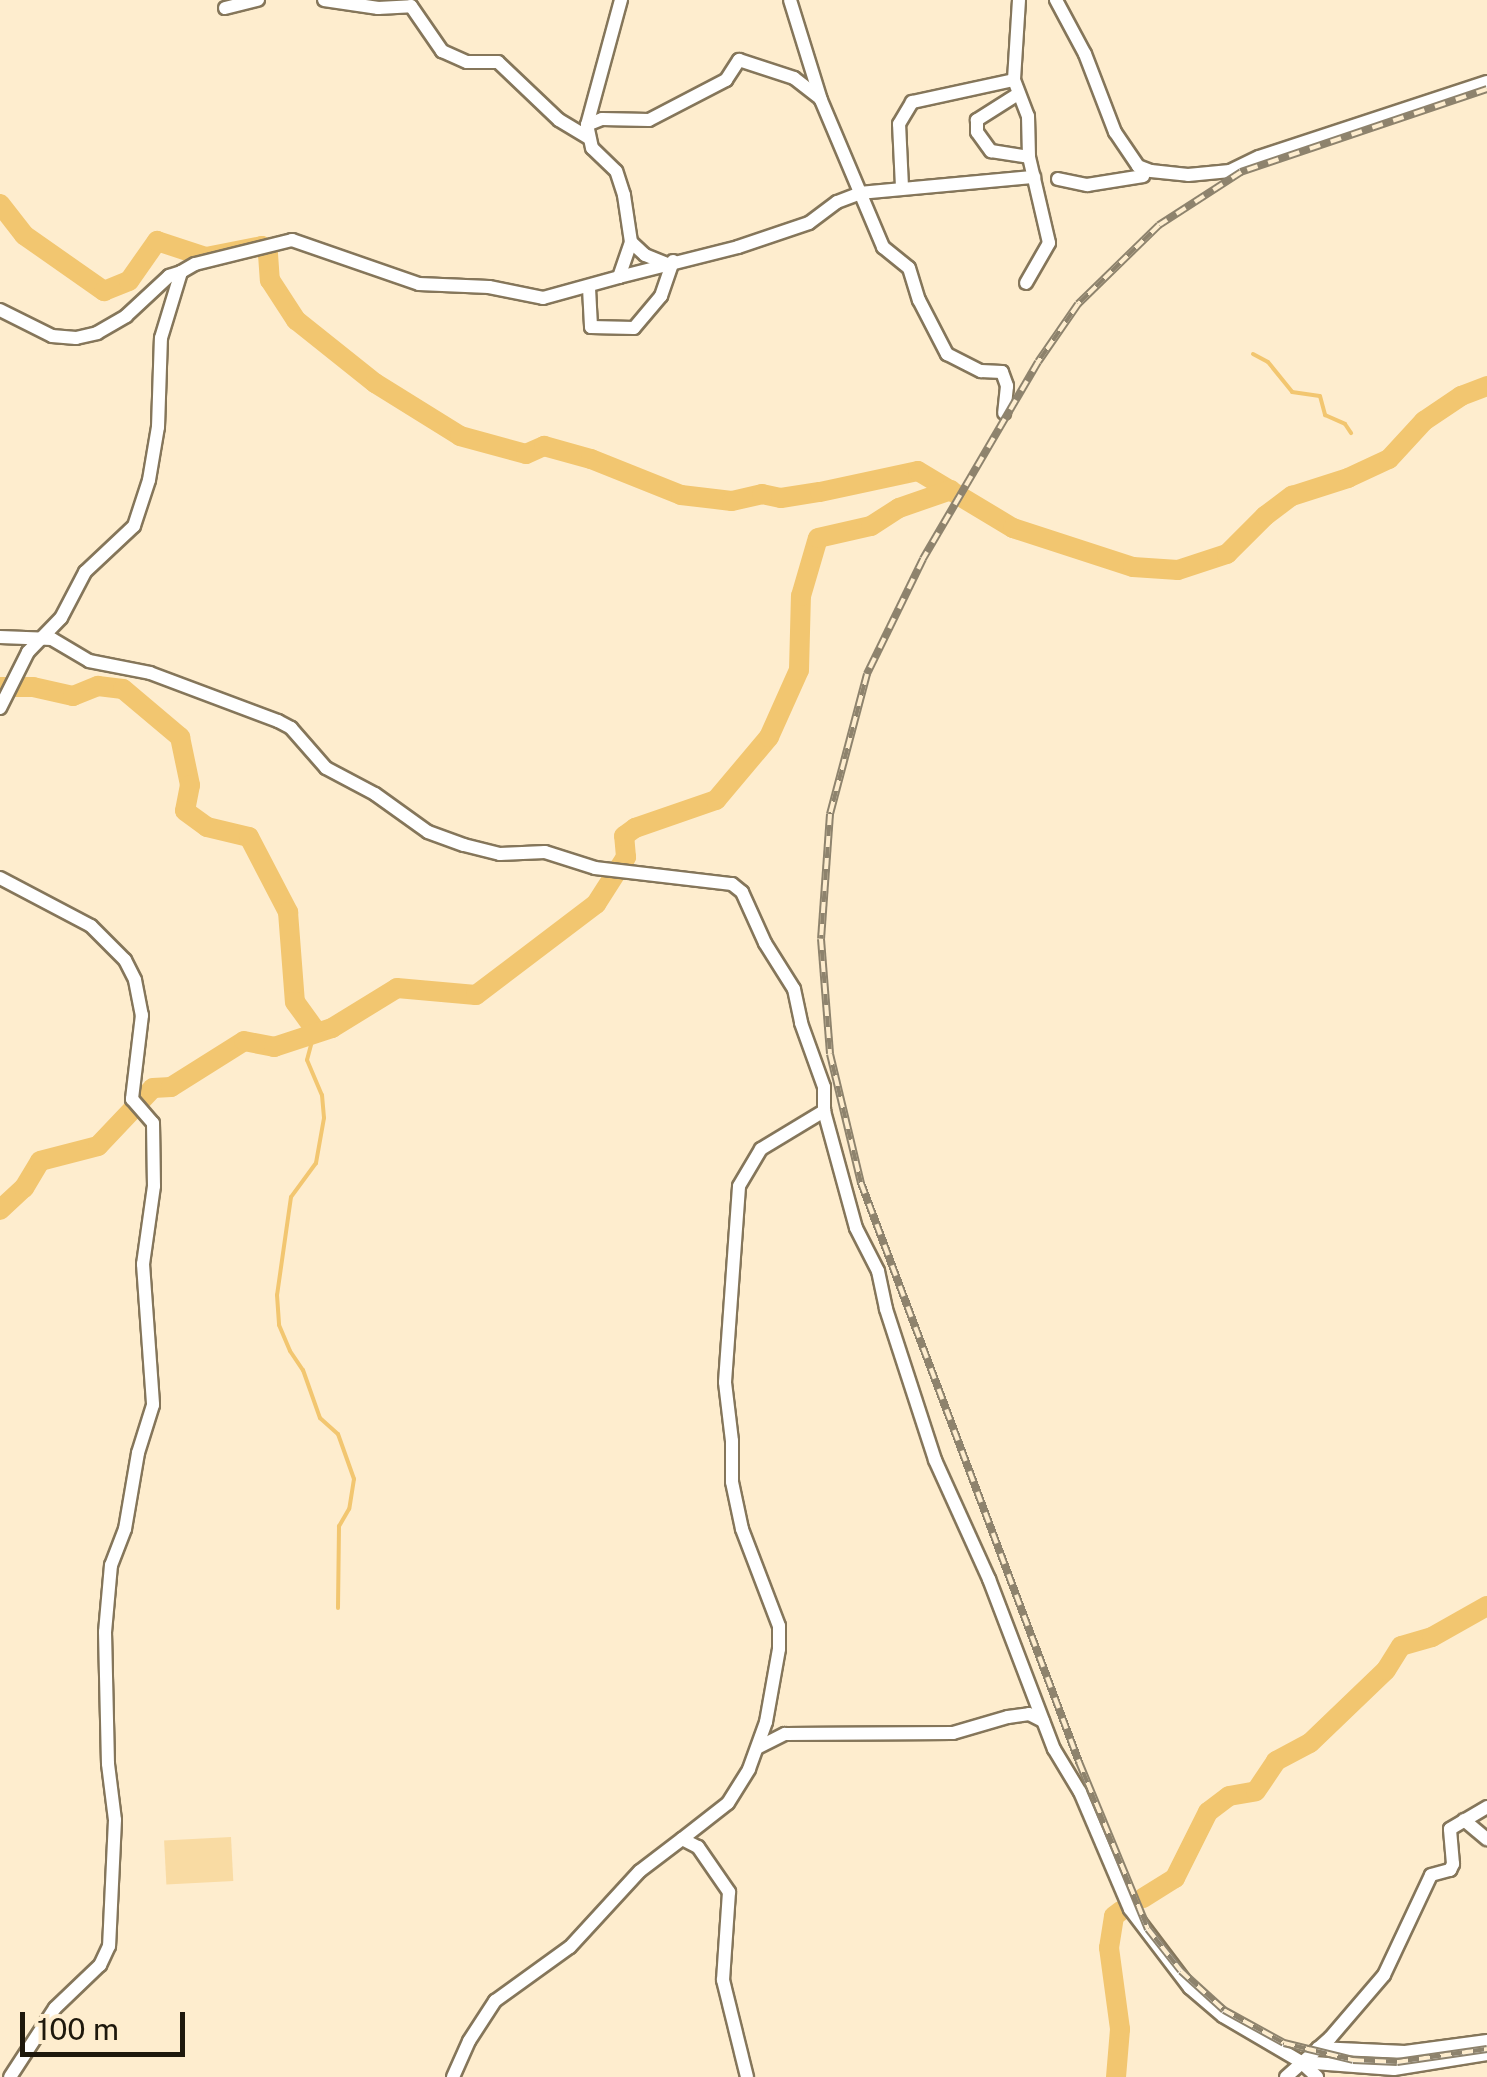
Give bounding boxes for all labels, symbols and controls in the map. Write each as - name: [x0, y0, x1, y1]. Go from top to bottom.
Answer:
- scale bar: [25, 1992, 190, 2054]
- text: 100 m: [37, 2011, 119, 2047]

